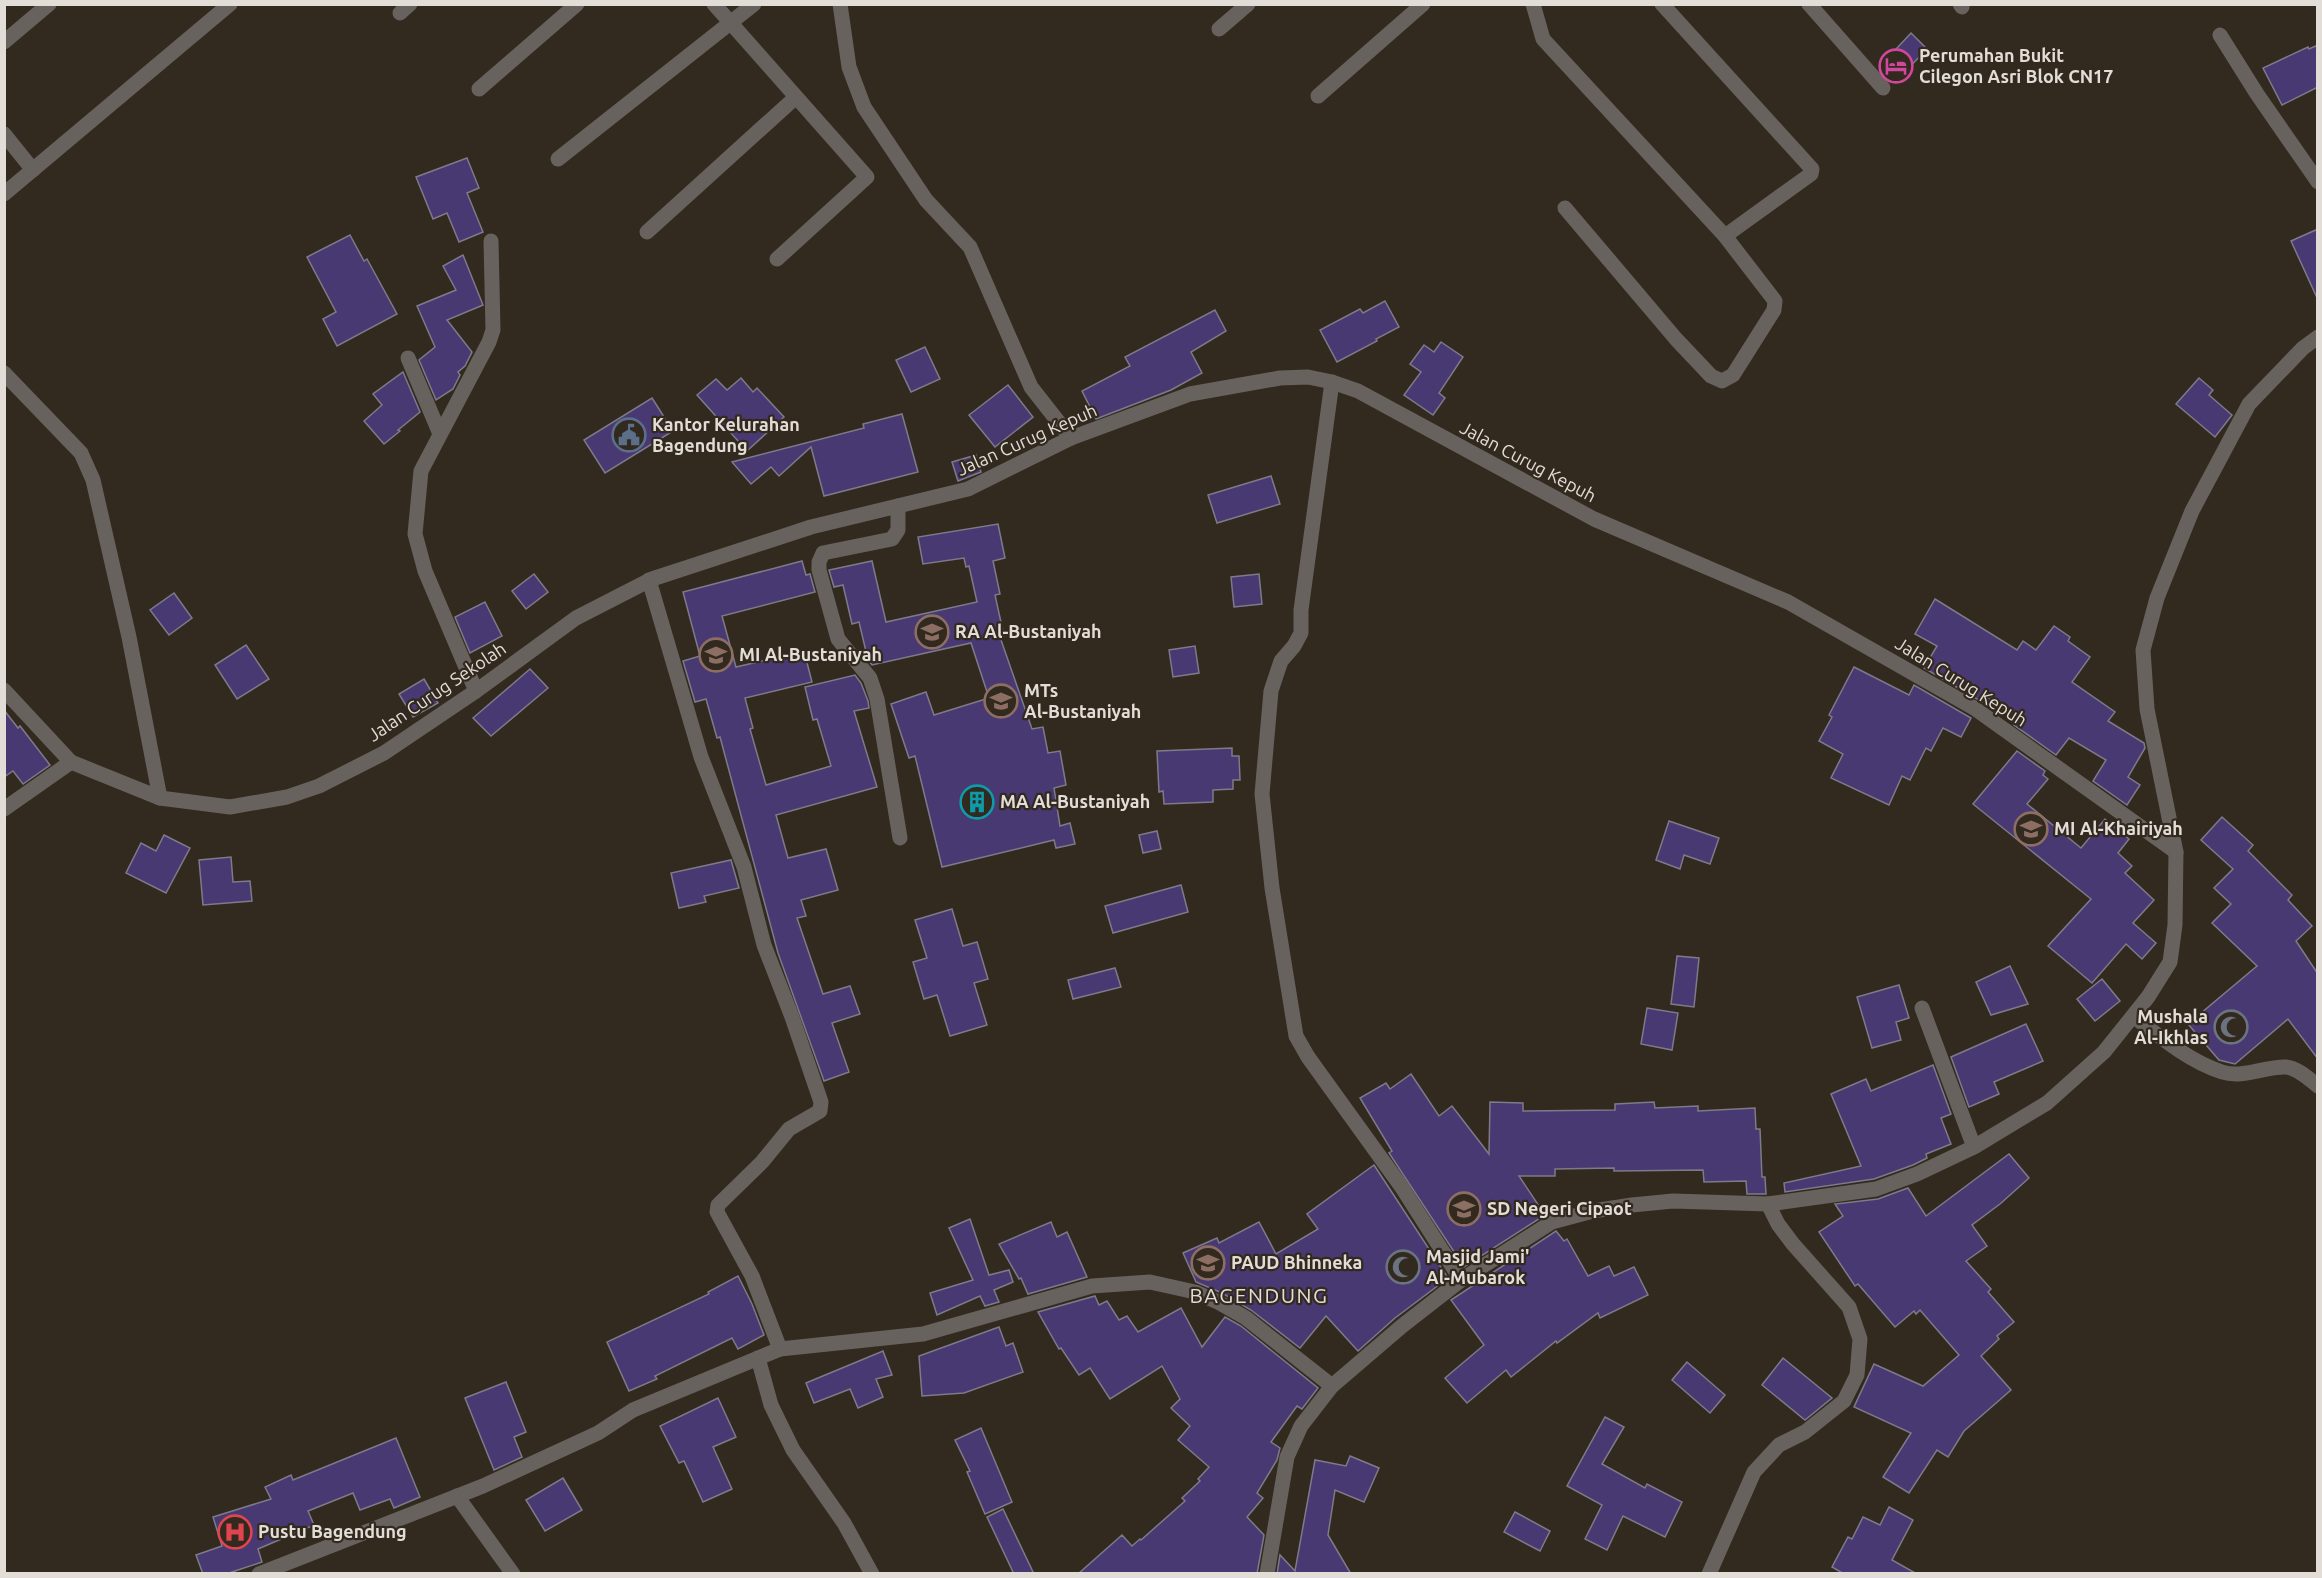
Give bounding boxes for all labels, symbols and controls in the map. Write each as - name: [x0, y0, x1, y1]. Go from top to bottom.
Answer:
- place label: Perumahan Bukit Cilegon Asri Blok CN17: [1919, 45, 2113, 86]
- hotel icon: Perumahan Bukit Cilegon Asri Blok CN17: [1878, 48, 1914, 84]
- street label: Jalan Curug Kepuh: [954, 399, 1100, 479]
- place label: Kantor Kelurahan Bagendung: [652, 414, 800, 455]
- public building icon: Kantor Kelurahan Bagendung: [611, 417, 647, 453]
- street label: Jalan Curug Kepuh: [1457, 417, 1600, 505]
- school or university icon: RA Al-Bustaniyah: [914, 614, 950, 650]
- place label: RA Al-Bustaniyah: [955, 621, 1102, 641]
- street label: Jalan Curug Kepuh: [1892, 633, 2031, 730]
- school or university icon: MI Al-Bustaniyah: [698, 637, 734, 673]
- street label: Jalan Curug Sekolah: [364, 638, 509, 745]
- place label: MI Al-Bustaniyah: [739, 644, 882, 664]
- place label: MTs Al-Bustaniyah: [1024, 680, 1141, 721]
- school or university icon: MTs Al-Bustaniyah: [983, 683, 1019, 719]
- building icon: MA Al-Bustaniyah: [959, 784, 995, 820]
- place label: MA Al-Bustaniyah: [1000, 791, 1150, 811]
- school or university icon: MI Al-Khairiyah: [2013, 811, 2049, 847]
- place label: MI Al-Khairiyah: [2054, 818, 2183, 838]
- place label: Mushala Al-Ikhlas: [2134, 1006, 2208, 1047]
- mosque icon: Mushala Al-Ikhlas: [2213, 1009, 2249, 1045]
- school or university icon: SD Negeri Cipaot: [1446, 1191, 1482, 1227]
- place label: SD Negeri Cipaot: [1487, 1198, 1632, 1218]
- school or university icon: PAUD Bhinneka: [1190, 1245, 1226, 1281]
- place label: Masjid Jami' Al-Mubarok: [1426, 1246, 1529, 1287]
- mosque icon: Masjid Jami' Al-Mubarok: [1385, 1249, 1421, 1285]
- place label: PAUD Bhinneka: [1231, 1252, 1362, 1272]
- district label: BAGENDUNG: [1189, 1283, 1329, 1307]
- hospital icon: Pustu Bagendung: [217, 1514, 253, 1550]
- place label: Pustu Bagendung: [258, 1521, 407, 1541]

